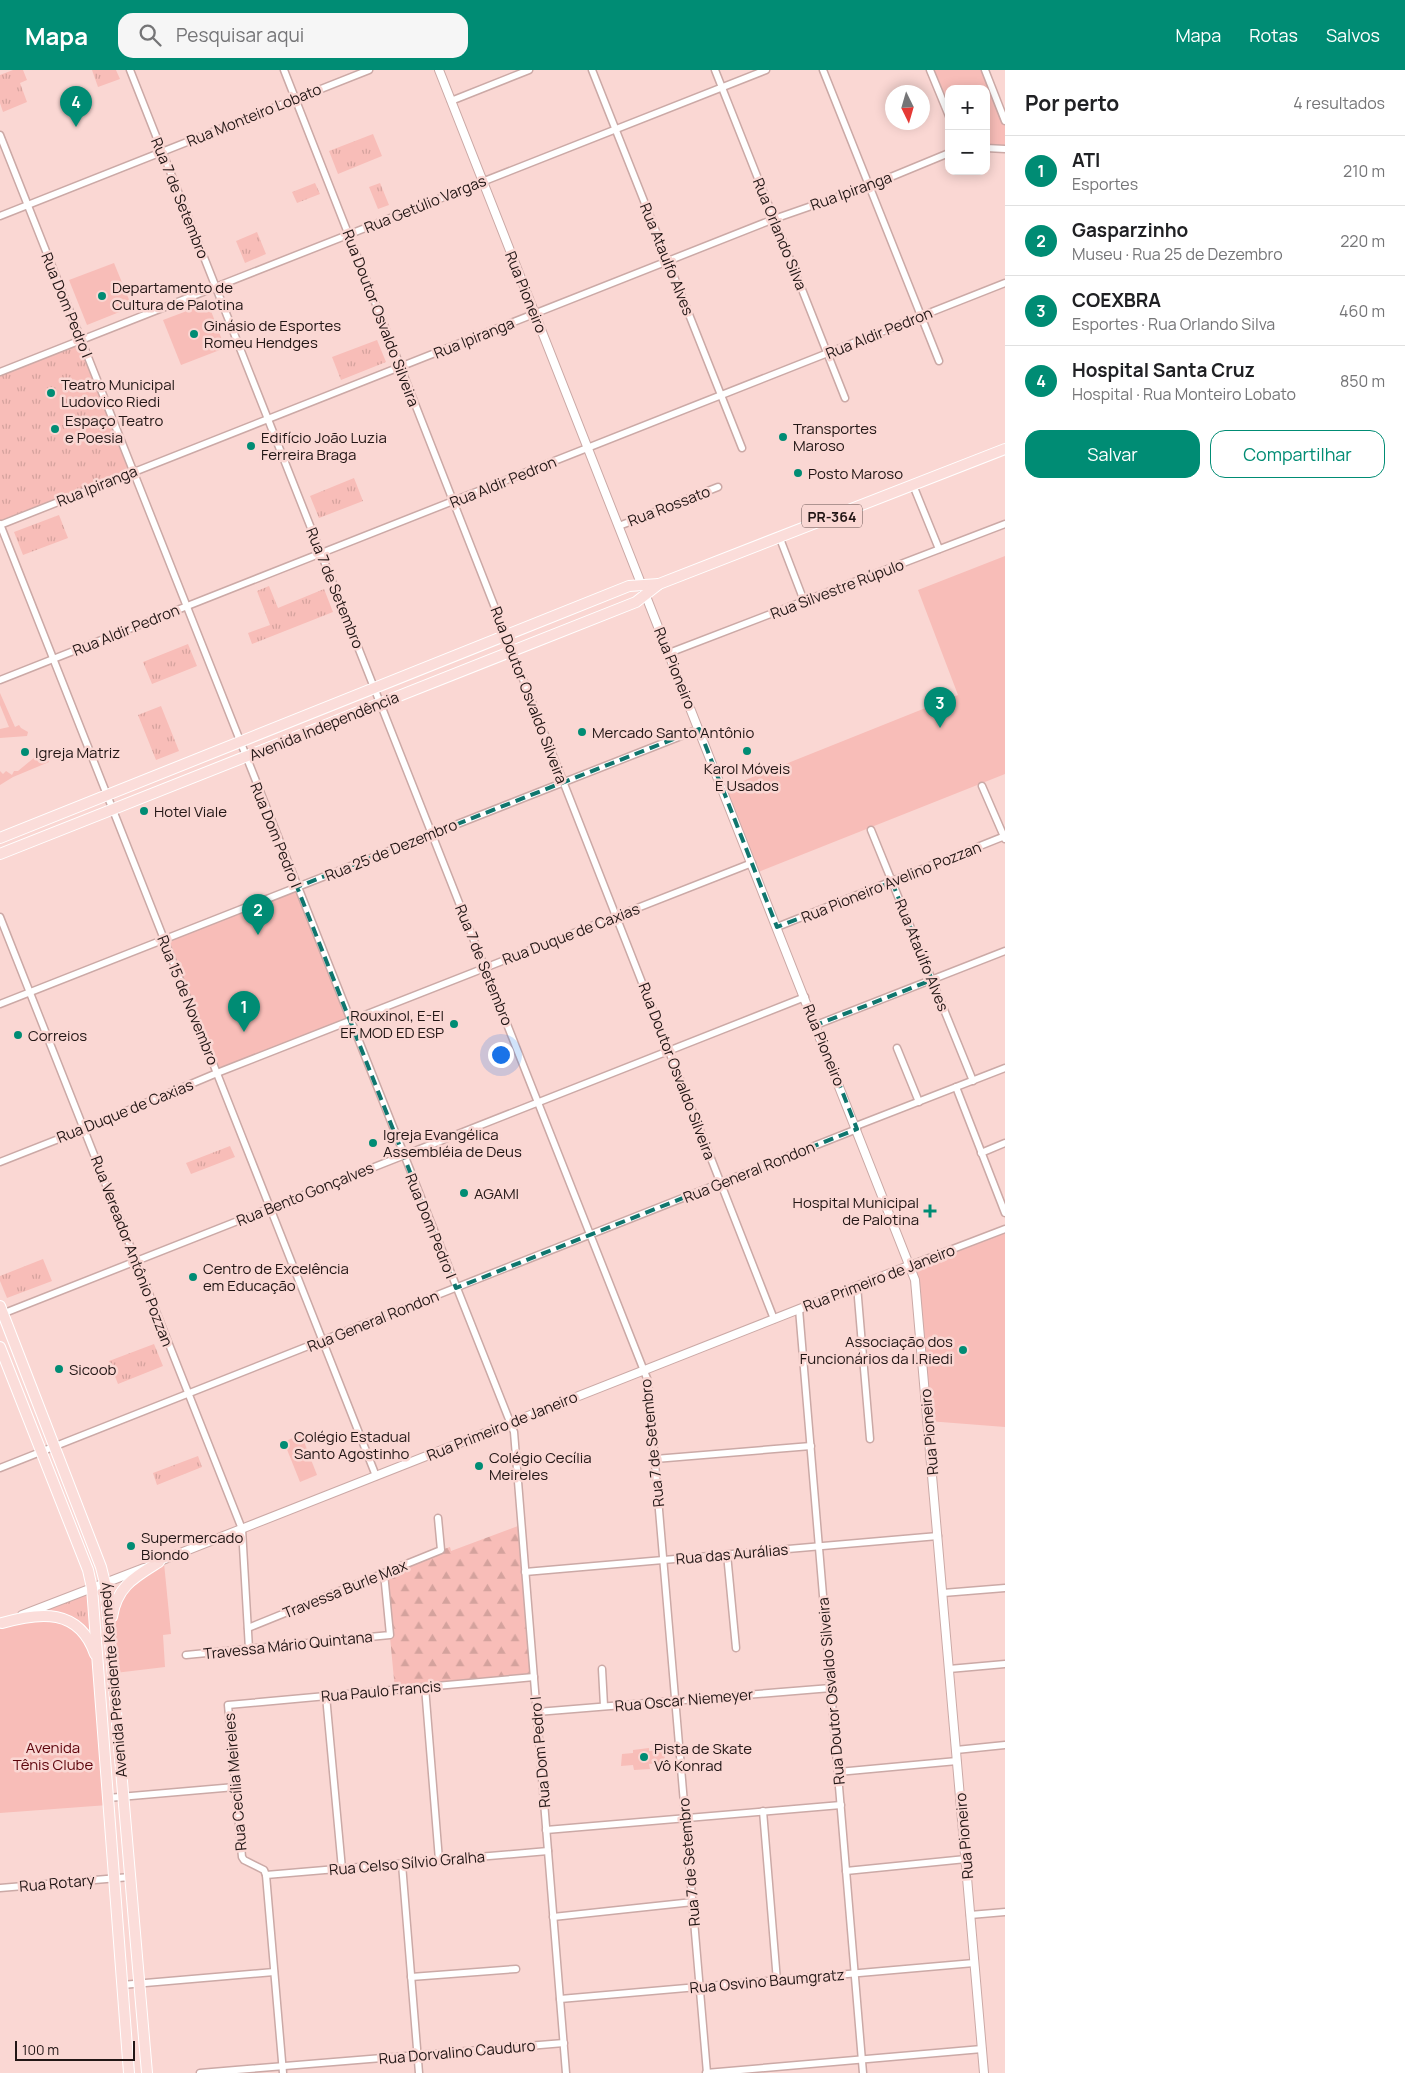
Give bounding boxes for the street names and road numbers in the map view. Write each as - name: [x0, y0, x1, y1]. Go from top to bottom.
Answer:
- street label: Rua Monteiro Lobato: [184, 78, 325, 152]
- street label: Rua 7 de Setembro: [146, 134, 214, 262]
- street label: Rua Ipiranga: [807, 167, 895, 215]
- street label: Rua Getúlio Vargas: [361, 170, 489, 238]
- street label: Rua Orlando Silva: [748, 175, 812, 293]
- street label: Rua Ataulfo Alves: [635, 200, 699, 318]
- street label: Rua Doutor Osvaldo Silveira: [338, 226, 424, 410]
- street label: Rua Pioneiro: [500, 248, 552, 336]
- street label: Rua Dom Pedro I: [36, 249, 98, 361]
- street label: Rua Aldir Pedron: [823, 302, 935, 364]
- street label: Rua Ipiranga: [431, 312, 517, 364]
- street label: Rua Aldir Pedron: [447, 451, 559, 513]
- street label: Rua Ipiranga: [54, 460, 140, 512]
- street label: Rua Rossato: [625, 481, 713, 531]
- road number: PR-364: [802, 504, 862, 528]
- street label: Rua 7 de Setembro: [301, 524, 369, 652]
- street label: Rua Silvestre Rúpulo: [767, 554, 907, 624]
- street label: Rua Aldir Pedron: [70, 599, 182, 661]
- street label: Rua Doutor Osvaldo Silveira: [486, 603, 572, 787]
- street label: Rua Pioneiro: [649, 624, 701, 712]
- street label: Avenida Independência: [246, 686, 402, 766]
- street label: Rua Dom Pedro I: [245, 779, 307, 891]
- street label: Rua 25 de Dezembro: [322, 814, 460, 886]
- street label: Rua Pioneiro Avelino Pozzan: [798, 836, 984, 928]
- street label: Rua Ataúlfo Alves: [890, 896, 954, 1014]
- street label: Rua Duque de Caxias: [499, 898, 643, 970]
- street label: Rua 7 de Setembro: [450, 901, 518, 1029]
- street label: Rua 15 de Novembro: [152, 932, 224, 1068]
- street label: Rua Doutor Osvaldo Silveira: [634, 979, 720, 1163]
- street label: Rua Pioneiro: [798, 1001, 850, 1089]
- street label: Rua Duque de Caxias: [54, 1074, 197, 1148]
- street label: Rua General Rondon: [680, 1136, 818, 1208]
- street label: Rua Vereador Antônio Pozzan: [86, 1153, 178, 1349]
- street label: Rua Bento Gonçalves: [233, 1157, 377, 1231]
- street label: Rua Dom Pedro I: [400, 1170, 462, 1282]
- street label: Rua Primeiro de Janeiro: [800, 1239, 958, 1317]
- street label: Rua General Rondon: [304, 1285, 442, 1357]
- street label: Rua 7 de Setembro: [635, 1378, 669, 1508]
- street label: Rua Primeiro de Janeiro: [423, 1386, 581, 1466]
- street label: Rua Pioneiro: [915, 1388, 943, 1476]
- street label: Rua das Aurálias: [675, 1539, 789, 1569]
- street label: Travessa Burle Max: [280, 1554, 410, 1623]
- street label: Avenida Presidente Kennedy: [94, 1581, 132, 1778]
- street label: Rua Doutor Osvaldo Silveira: [812, 1596, 850, 1786]
- street label: Travessa Mário Quintana: [202, 1626, 374, 1664]
- street label: Rua Paulo Francis: [320, 1675, 442, 1707]
- street label: Rua Oscar Niemeyer: [614, 1683, 755, 1717]
- street label: Rua Dom Pedro I: [525, 1695, 555, 1809]
- street label: Rua Cecília Meireles: [219, 1712, 251, 1852]
- street label: Rua Pioneiro: [950, 1792, 978, 1880]
- street label: Rua 7 de Setembro: [673, 1797, 705, 1927]
- street label: Rua Celso Sílvio Gralha: [328, 1846, 486, 1880]
- street label: Rua Rotary: [18, 1869, 96, 1897]
- street label: Rua Osvino Baumgratz: [689, 1964, 845, 1998]
- street label: Rua Dorvalino Cauduro: [378, 2035, 536, 2069]

